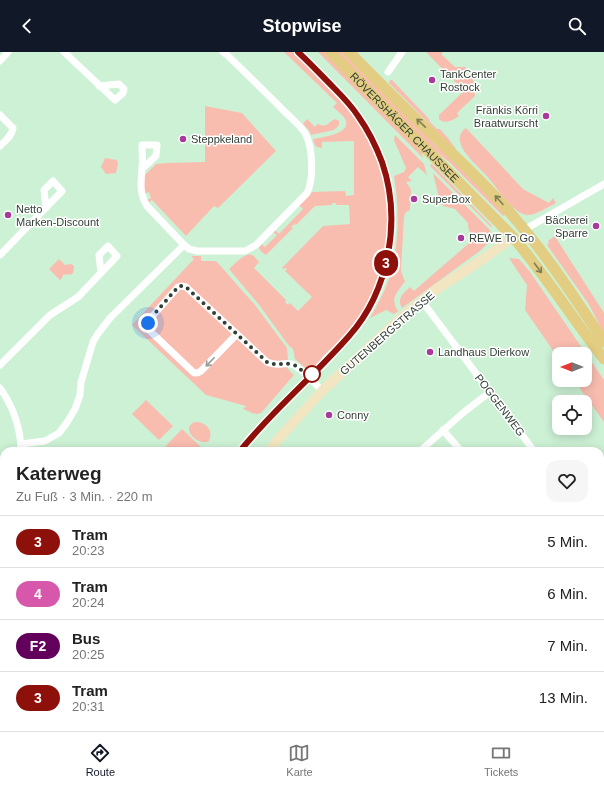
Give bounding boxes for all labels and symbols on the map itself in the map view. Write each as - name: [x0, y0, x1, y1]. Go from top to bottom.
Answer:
- place label: TankCenter Rostock: [440, 68, 497, 93]
- street label: RÖVERSHÄGER CHAUSSEE: [348, 70, 461, 185]
- marker: TankCenter Rostock: [427, 75, 437, 85]
- place label: Fränkis Körri Braatwurscht: [474, 104, 538, 129]
- marker: Fränkis Körri Braatwurscht: [541, 111, 551, 121]
- one-way arrow: [416, 119, 426, 128]
- place label: Steppkeland: [191, 133, 252, 145]
- marker: Steppkeland: [178, 134, 188, 144]
- place label: SuperBox: [422, 193, 471, 205]
- marker: SuperBox: [409, 194, 419, 204]
- one-way arrow: [494, 195, 504, 205]
- place label: Netto Marken-Discount: [16, 203, 99, 228]
- marker: Netto Marken-Discount: [3, 210, 13, 220]
- place label: Bäckerei Sparre: [545, 214, 588, 239]
- marker: Bäckerei Sparre: [591, 221, 601, 231]
- place label: REWE To Go: [469, 232, 534, 244]
- marker: REWE To Go: [456, 233, 466, 243]
- line badge: 3: [373, 250, 399, 276]
- one-way arrow: [533, 262, 542, 273]
- street label: GUTENBERGSTRASSE: [337, 289, 437, 377]
- your location: [138, 313, 158, 333]
- place label: Landhaus Dierkow: [438, 346, 529, 358]
- marker: Landhaus Dierkow: [425, 347, 435, 357]
- north arrow: [552, 347, 592, 387]
- one-way arrow: [205, 357, 214, 367]
- unlabelled marker: [303, 365, 321, 383]
- street label: POGGENWEG: [473, 372, 527, 438]
- place label: Conny: [337, 409, 369, 421]
- marker: Conny: [324, 410, 334, 420]

